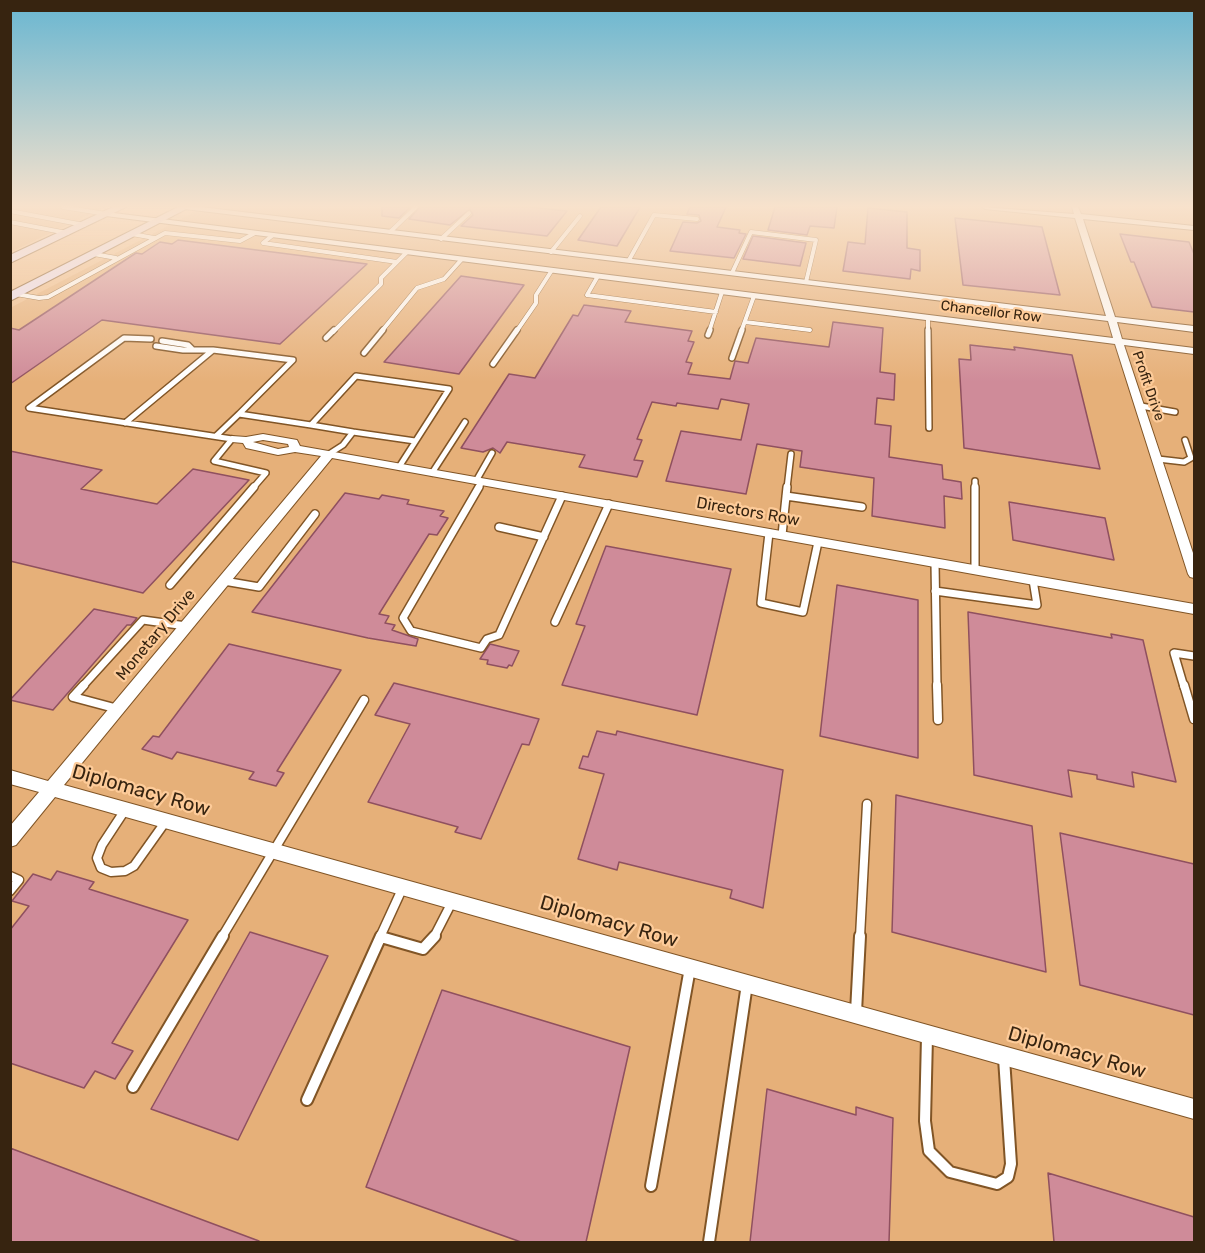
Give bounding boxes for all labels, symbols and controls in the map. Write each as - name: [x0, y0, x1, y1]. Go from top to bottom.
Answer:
- street label: Chancellor Row: [940, 297, 1042, 327]
- street label: Profit Drive: [1128, 349, 1168, 423]
- street label: Directors Row: [695, 493, 801, 531]
- street label: Monetary Drive: [112, 586, 200, 684]
- street label: Diplomacy Row: [69, 760, 213, 822]
- street label: Diplomacy Row: [537, 891, 681, 953]
- street label: Diplomacy Row: [1005, 1022, 1149, 1084]

